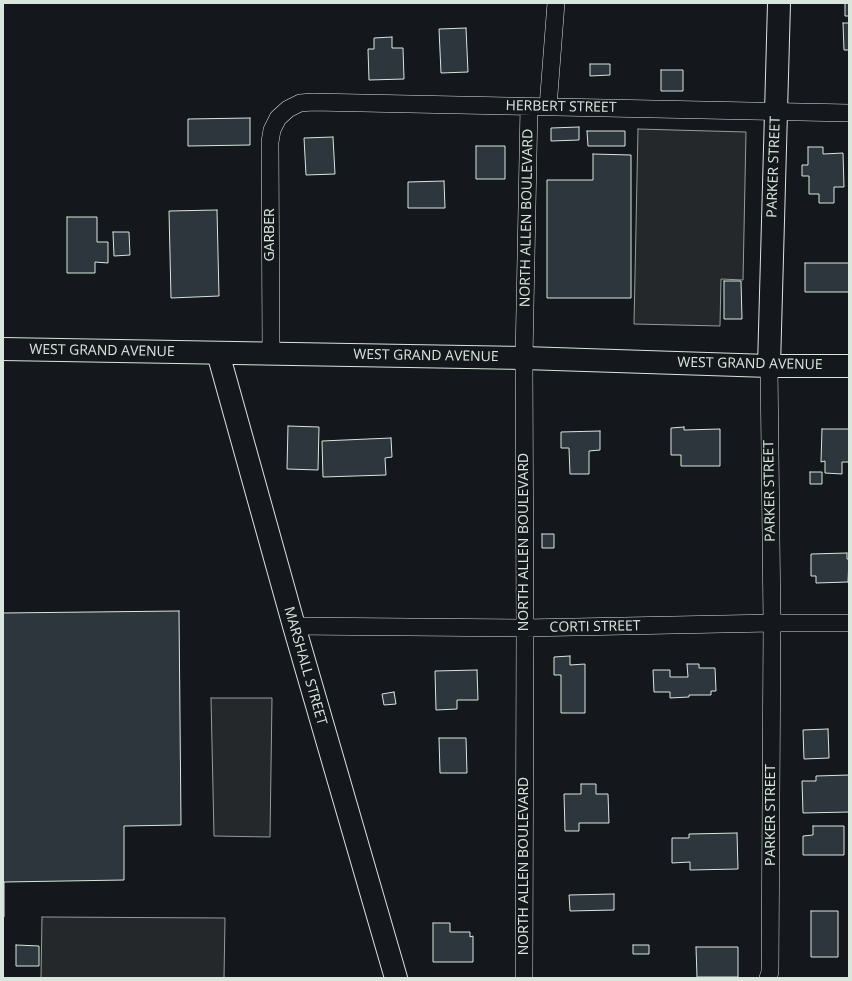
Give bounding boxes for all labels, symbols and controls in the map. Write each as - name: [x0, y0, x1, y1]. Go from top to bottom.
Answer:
- street label: HERBERT STREET: [505, 98, 617, 116]
- street label: PARKER STREET: [764, 116, 784, 218]
- street label: NORTH ALLEN BOULEVARD: [517, 129, 537, 307]
- street label: GARBER: [262, 208, 278, 262]
- street label: WEST GRAND AVENUE: [29, 341, 175, 361]
- street label: WEST GRAND AVENUE: [353, 346, 499, 366]
- street label: WEST GRAND AVENUE: [677, 354, 823, 374]
- street label: PARKER STREET: [761, 440, 779, 542]
- street label: NORTH ALLEN BOULEVARD: [516, 453, 532, 631]
- street label: MARSHALL STREET: [280, 605, 330, 727]
- street label: CORTI STREET: [549, 618, 641, 636]
- street label: PARKER STREET: [763, 764, 779, 866]
- street label: NORTH ALLEN BOULEVARD: [516, 777, 532, 955]

